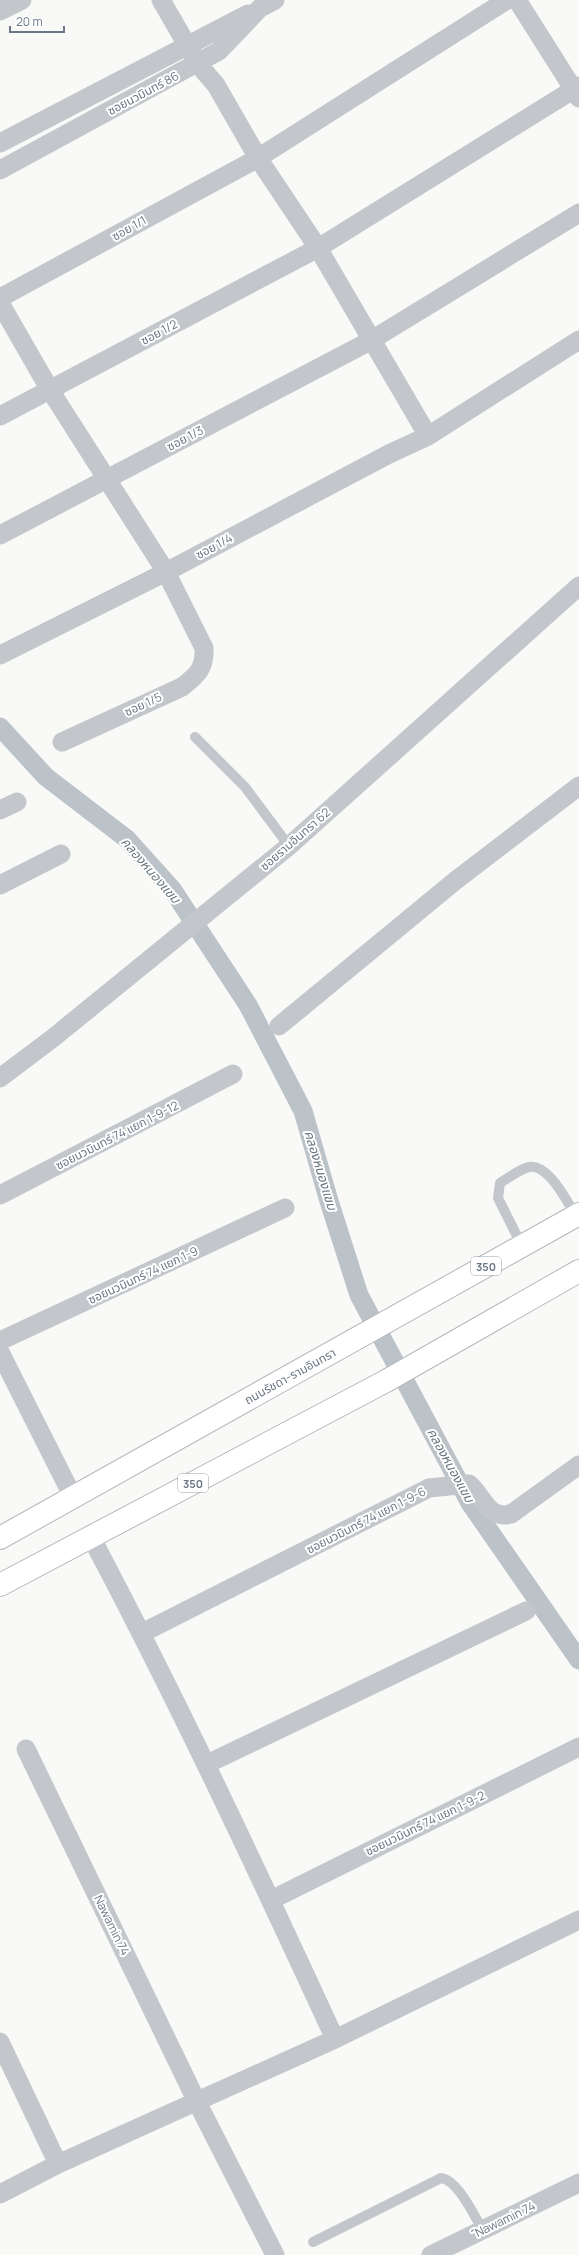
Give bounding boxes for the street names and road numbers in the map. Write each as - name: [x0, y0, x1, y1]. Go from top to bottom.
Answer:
- street label: ซอยนวมินทร์ 86: [104, 67, 182, 119]
- street label: ซอย 1/1: [109, 212, 149, 244]
- street label: ซอย 1/2: [138, 315, 180, 349]
- street label: ซอย 1/3: [164, 421, 206, 455]
- street label: ซอย 1/4: [193, 529, 235, 563]
- street label: ซอย 1/5: [122, 688, 164, 720]
- street label: ซอยรามอินทรา 62: [256, 804, 334, 874]
- street label: ซอยนวมินทร์ 74 แยก 1-9-12: [52, 1096, 182, 1173]
- street label: ซอยนวมินทร์ 74 แยก 1-9: [85, 1242, 201, 1308]
- road number: 350: [471, 1257, 501, 1275]
- street label: ถนนรัชดา-รามอินทรา: [241, 1344, 339, 1408]
- road number: 350: [178, 1474, 208, 1492]
- street label: ซอยนวมินทร์ 74 แยก 1-9-6: [303, 1482, 429, 1558]
- street label: ซอยนวมินทร์ 74 แยก 1-9-2: [362, 1786, 488, 1859]
- street label: Nawamin 74: [90, 1892, 134, 1958]
- street label: ์Nawamin 74: [468, 2197, 538, 2243]

